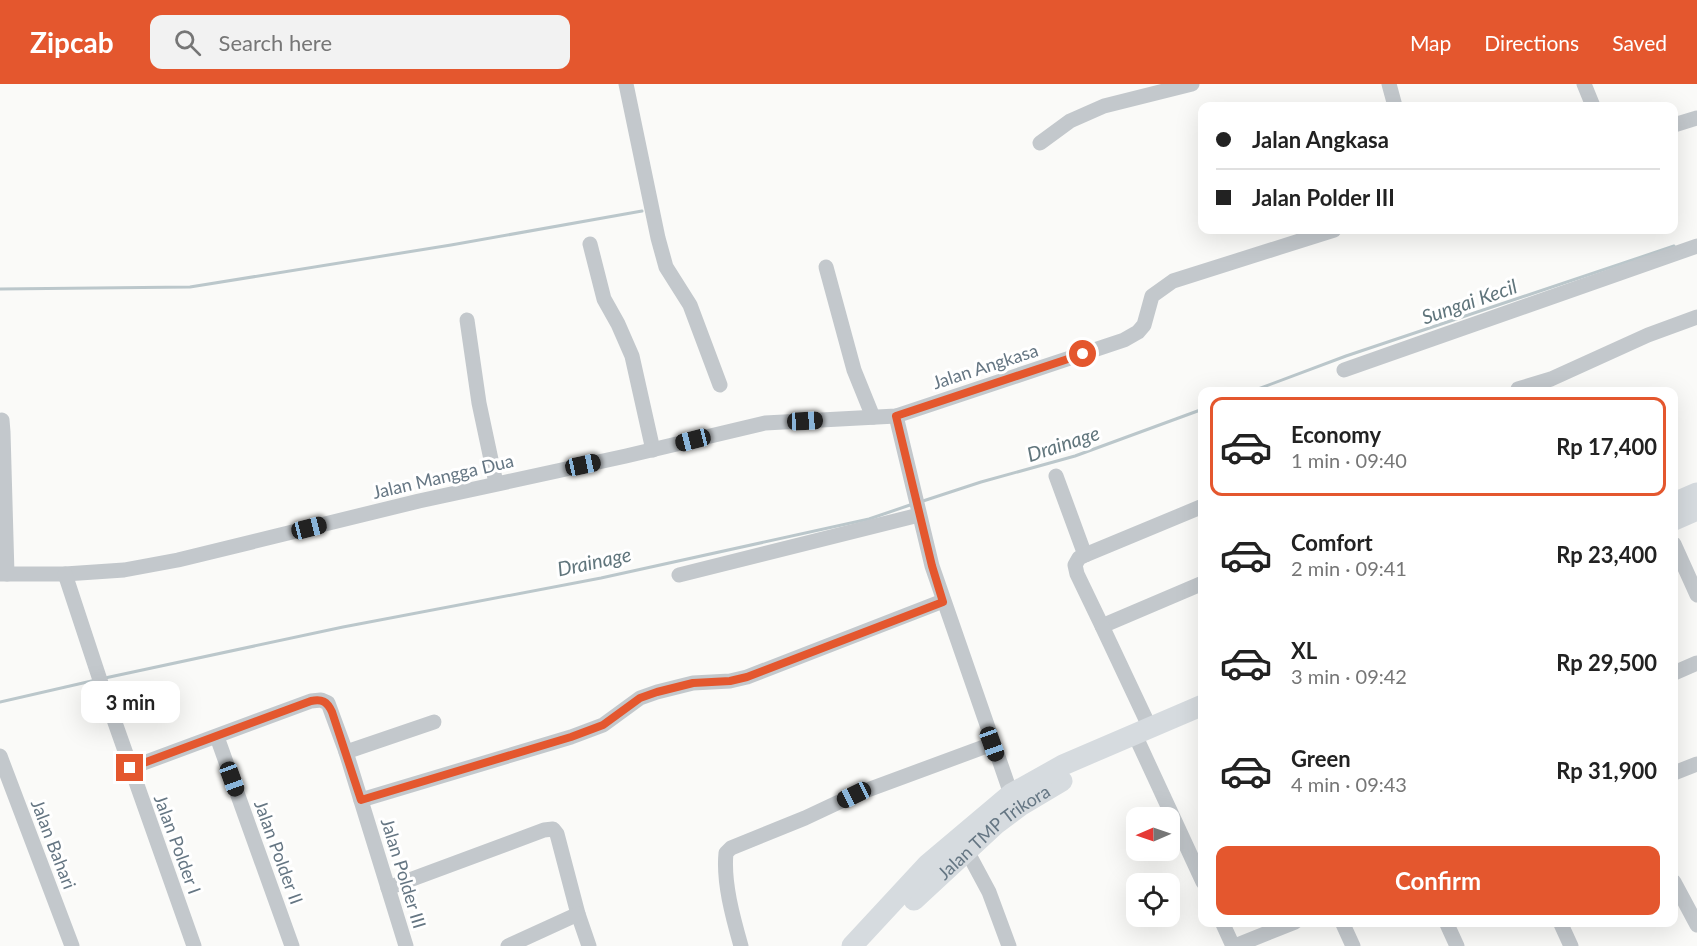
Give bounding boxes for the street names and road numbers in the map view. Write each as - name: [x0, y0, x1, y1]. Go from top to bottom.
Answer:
- street label: Jalan Angkasa: [929, 339, 1041, 393]
- street label: Jalan Mangga Dua: [370, 449, 516, 503]
- street label: Jalan TMP Trikora: [933, 780, 1054, 884]
- street label: Jalan Polder I: [150, 791, 206, 897]
- street label: Jalan Bahari: [27, 796, 81, 892]
- street label: Jalan Polder II: [250, 797, 308, 907]
- street label: Jalan Polder III: [377, 815, 431, 931]

